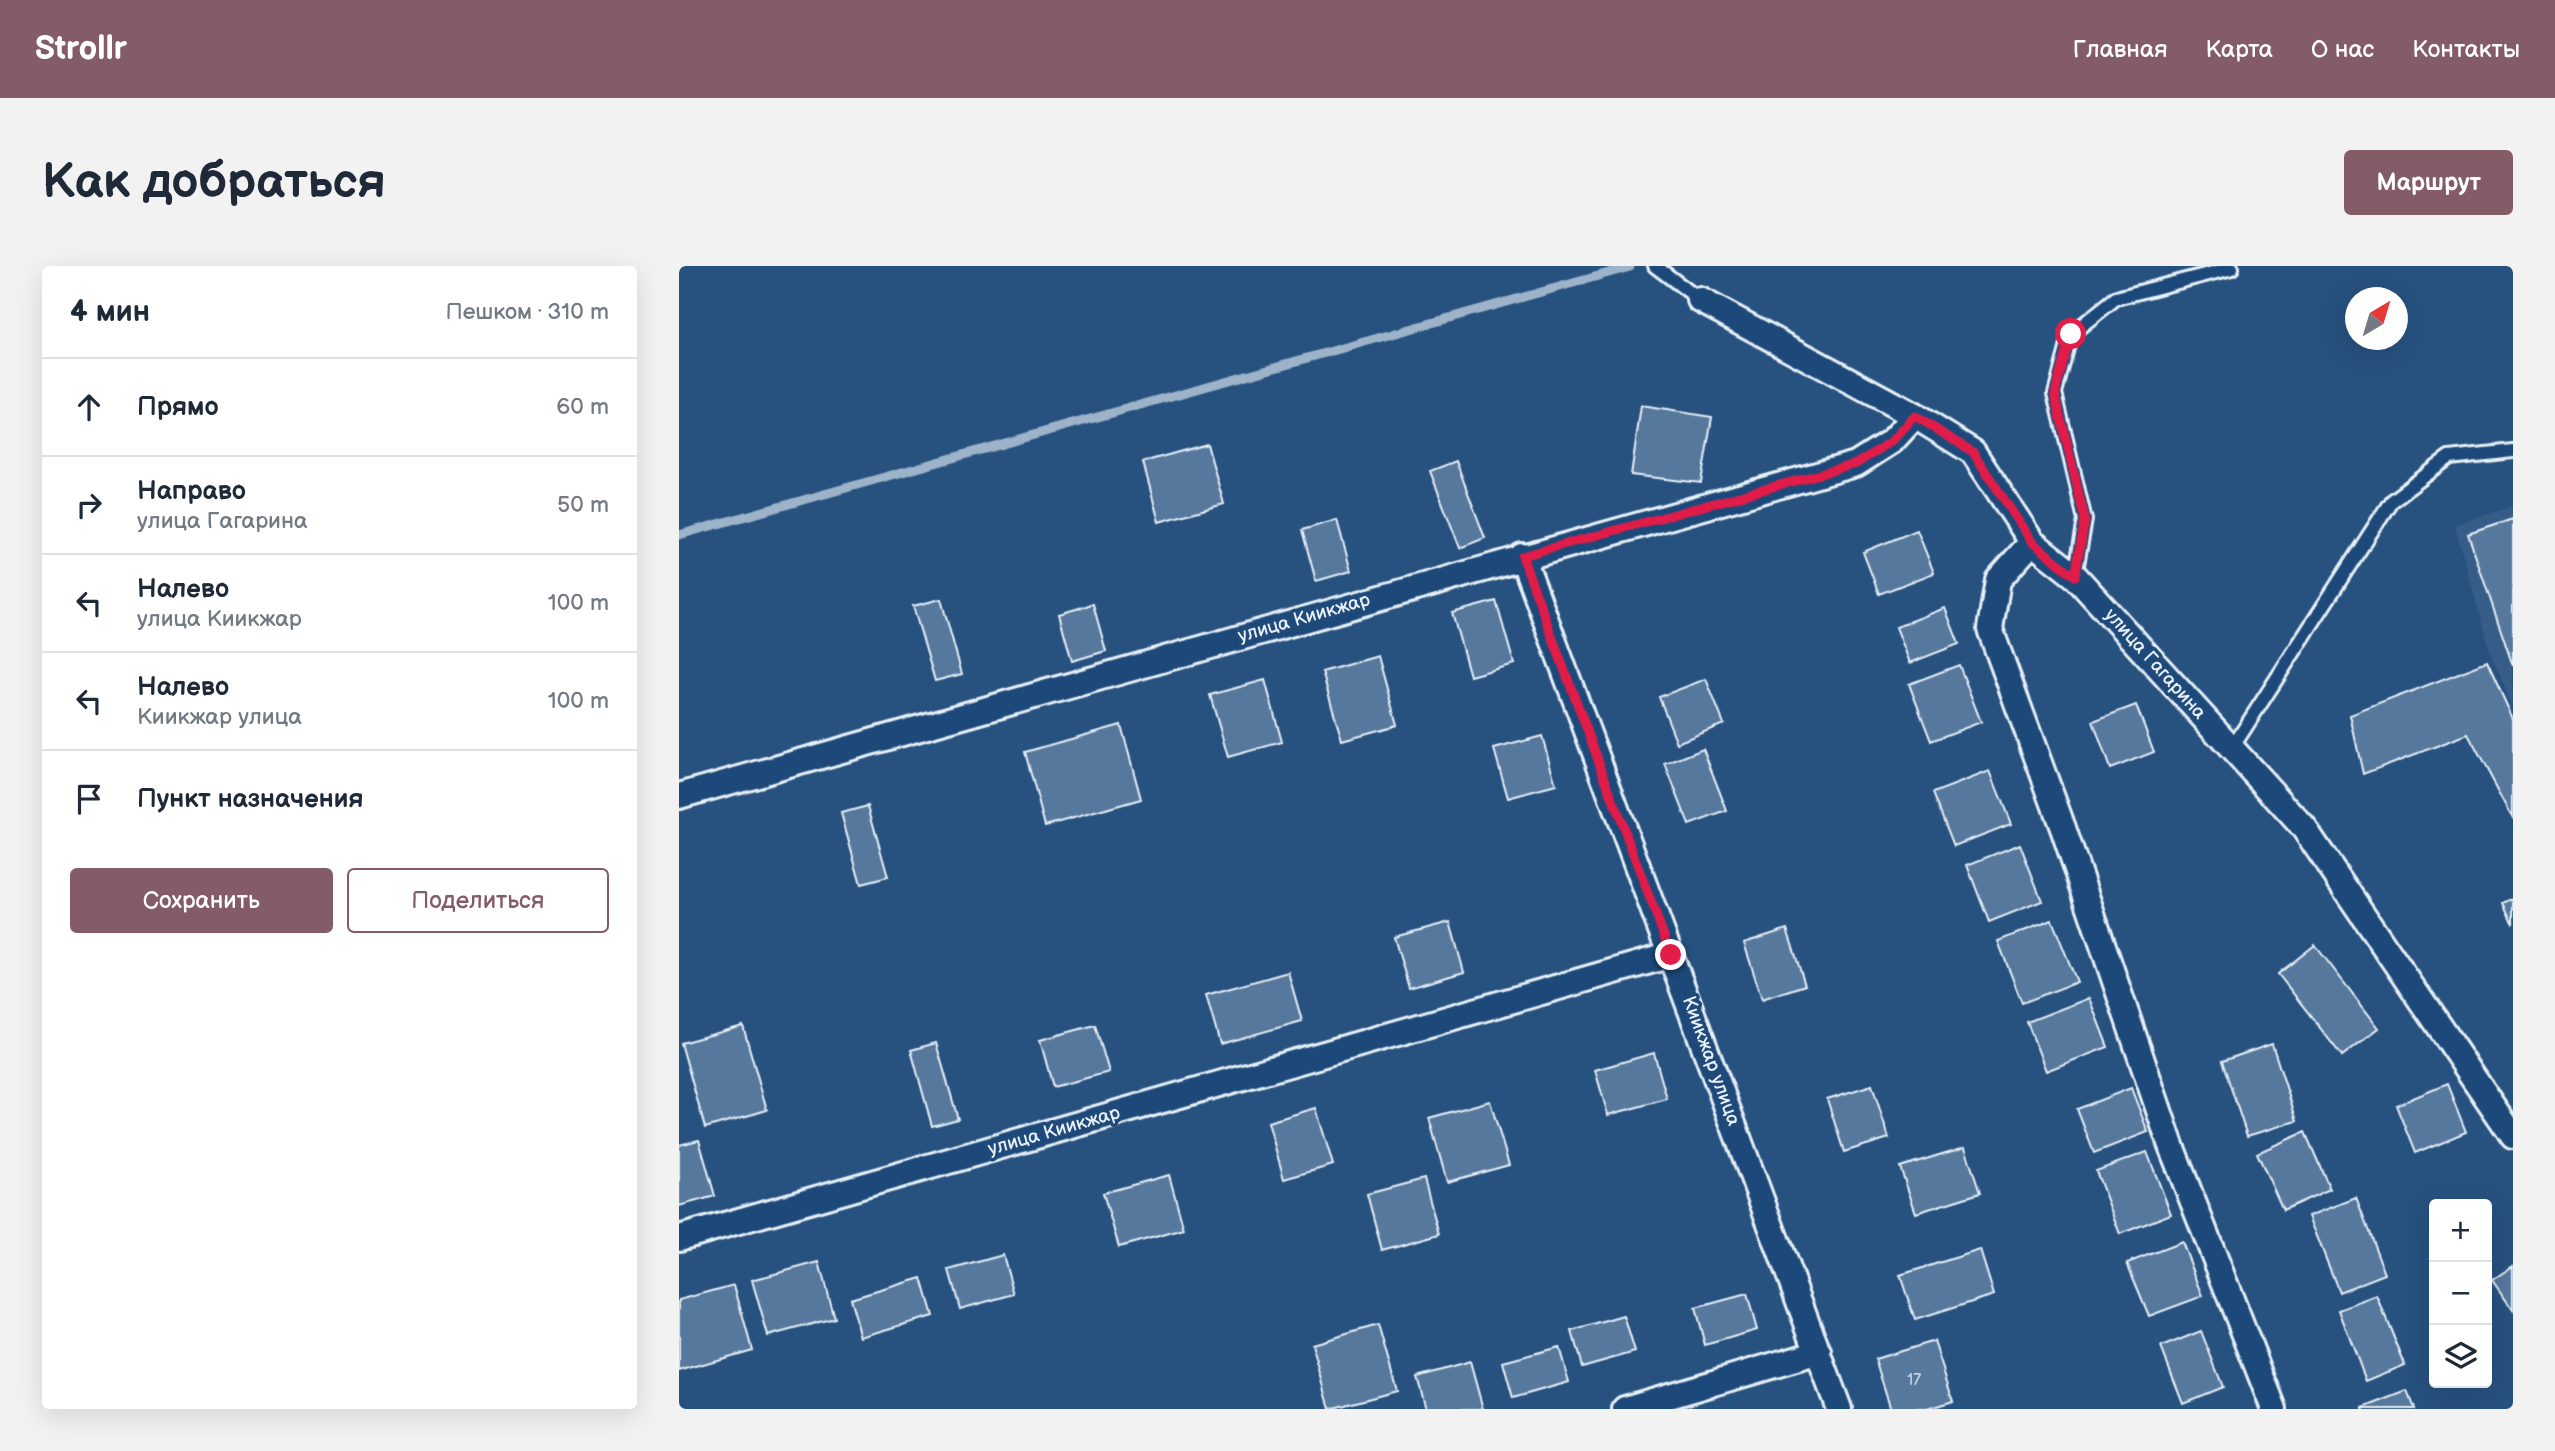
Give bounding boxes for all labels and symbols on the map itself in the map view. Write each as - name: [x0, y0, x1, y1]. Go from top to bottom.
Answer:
- north arrow: [2345, 287, 2408, 350]
- route start: [2055, 318, 2086, 349]
- street label: улица Киикжар: [1235, 588, 1373, 648]
- street label: улица Гагарина: [2099, 604, 2211, 724]
- route end: [1655, 939, 1686, 970]
- street label: Киикжар улица: [1677, 993, 1745, 1129]
- street label: улица Киикжар: [985, 1101, 1123, 1161]
- house number: 17: [1907, 1371, 1921, 1390]

